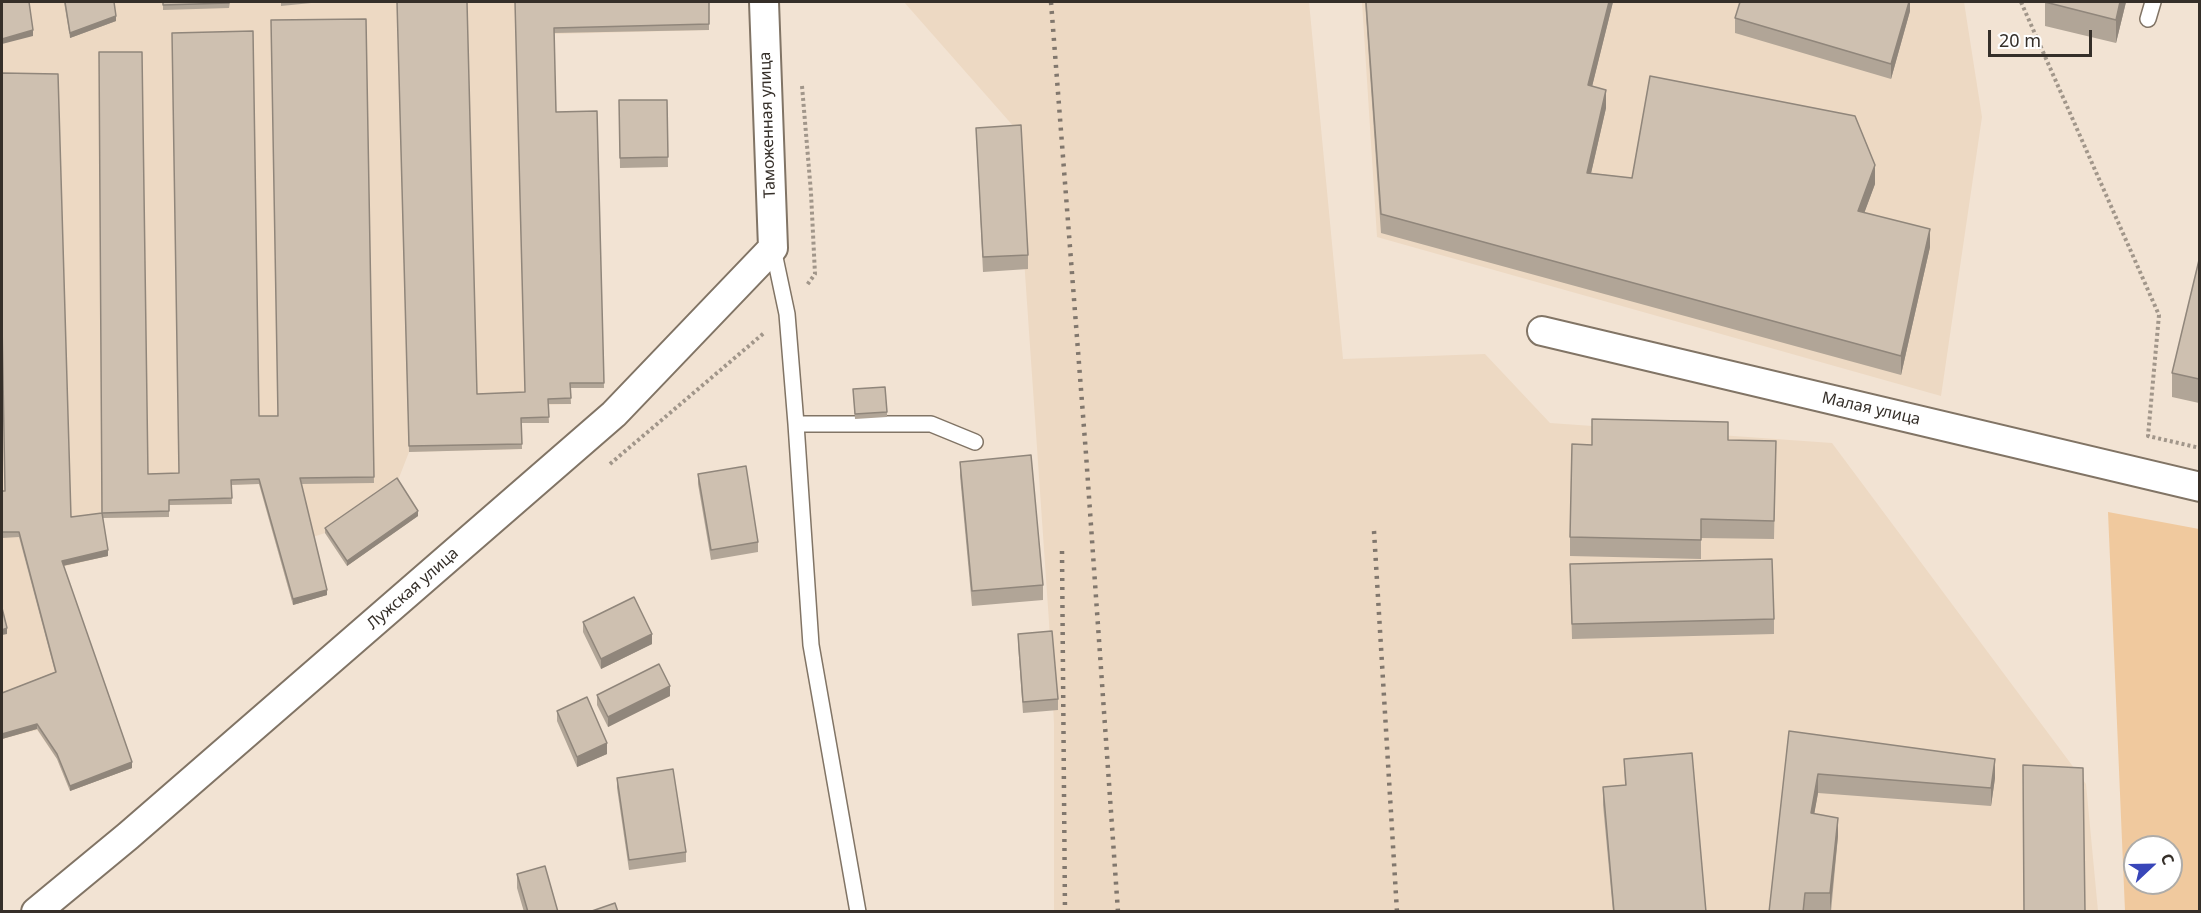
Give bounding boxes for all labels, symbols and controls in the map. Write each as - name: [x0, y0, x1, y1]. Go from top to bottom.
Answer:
- scale bar: [1991, 18, 2094, 56]
- text: 20 m: [1999, 28, 2041, 52]
- street label: Таможенная улица: [756, 51, 780, 199]
- street label: Малая улица: [1820, 388, 1922, 430]
- street label: Лужская улица: [363, 544, 463, 634]
- north arrow: [2123, 835, 2183, 895]
- text: С: [2156, 850, 2180, 868]

